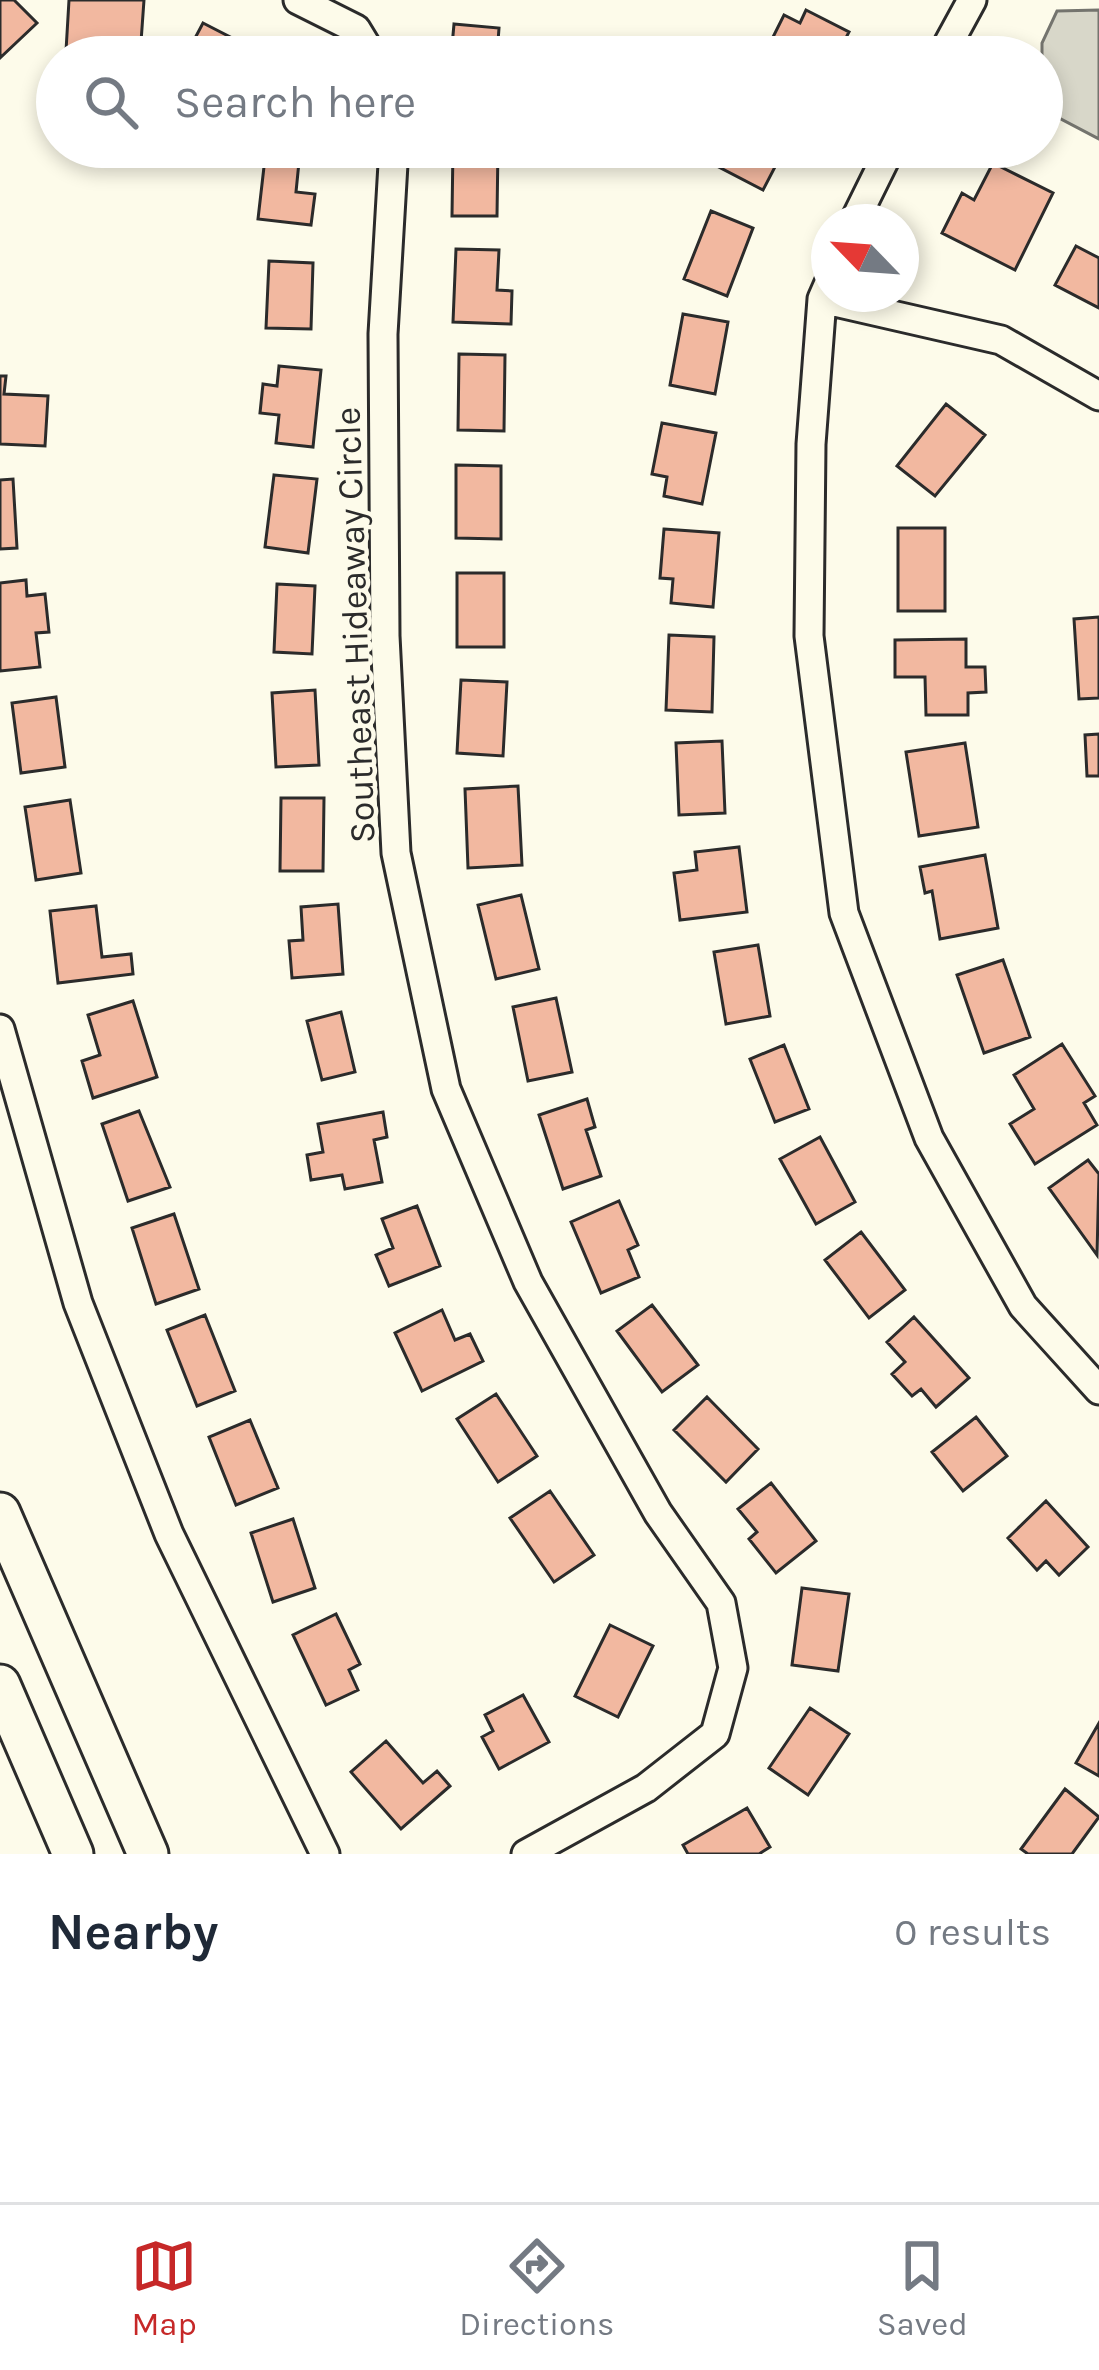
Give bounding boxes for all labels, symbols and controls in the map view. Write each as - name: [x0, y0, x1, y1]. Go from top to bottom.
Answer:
- search box: [36, 36, 1063, 168]
- icon: search: [78, 69, 144, 135]
- text: Search here: [174, 76, 416, 128]
- north arrow: [811, 204, 919, 312]
- street label: Southeast Hideaway Circle: [326, 406, 384, 844]
- text: Nearby: [48, 1902, 218, 1962]
- text: 0 results: [894, 1909, 1051, 1955]
- tab: Map: [131, 2233, 197, 2343]
- tab: Directions: [459, 2233, 614, 2343]
- tab: Saved: [877, 2233, 968, 2343]

